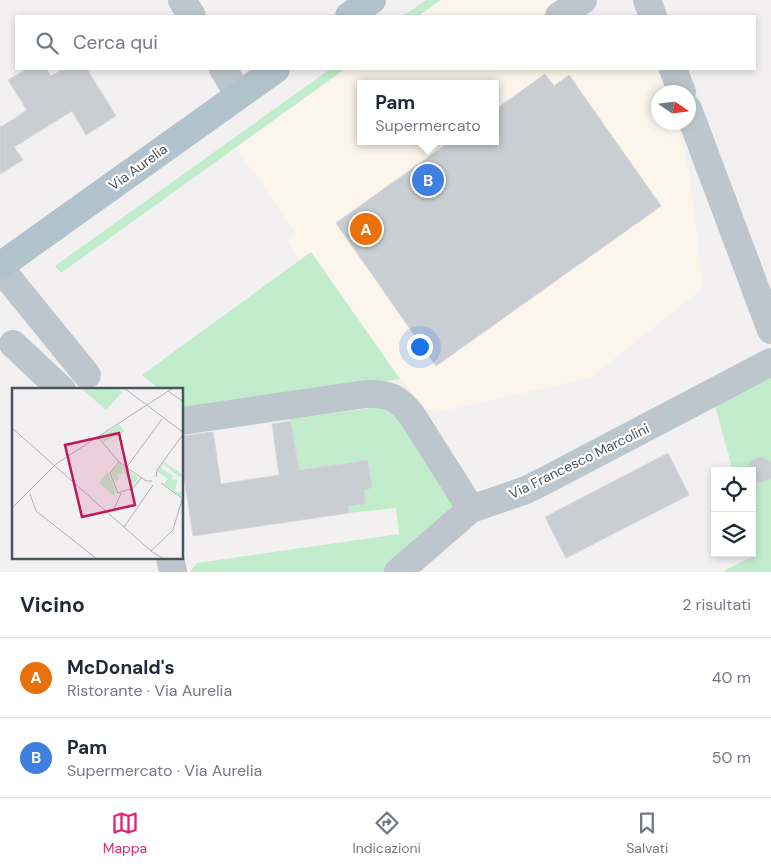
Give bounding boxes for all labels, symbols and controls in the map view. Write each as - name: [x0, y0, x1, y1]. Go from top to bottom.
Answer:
- search box: [15, 15, 756, 70]
- icon: search: [33, 29, 61, 57]
- text: Cerca qui: [73, 30, 158, 55]
- popup: [357, 80, 499, 145]
- north arrow: [651, 85, 696, 130]
- text: Pam: [375, 90, 415, 115]
- text: Supermercato: [375, 115, 481, 136]
- street label: Via Aurelia: [105, 140, 171, 194]
- pin: B: [412, 161, 444, 199]
- pin: A: [350, 210, 382, 248]
- your location: [407, 334, 433, 360]
- inset map: [12, 388, 184, 560]
- street label: Via Francesco Marcolini: [506, 419, 652, 503]
- map controls: [711, 467, 756, 557]
- button: locate: [711, 467, 756, 512]
- button: layers: [711, 512, 756, 557]
- text: Vicino: [20, 591, 85, 619]
- text: 2 risultati: [682, 594, 751, 615]
- text: McDonald's: [67, 655, 175, 680]
- text: A: [30, 667, 42, 688]
- text: 40 m: [712, 667, 751, 688]
- text: Ristorante · Via Aurelia: [67, 680, 232, 701]
- text: Pam: [67, 735, 107, 760]
- text: B: [31, 747, 41, 768]
- text: 50 m: [712, 747, 751, 768]
- text: Supermercato · Via Aurelia: [67, 760, 262, 781]
- tab: Mappa: [103, 809, 147, 857]
- tab: Indicazioni: [352, 809, 421, 857]
- tab: Salvati: [626, 809, 668, 857]

